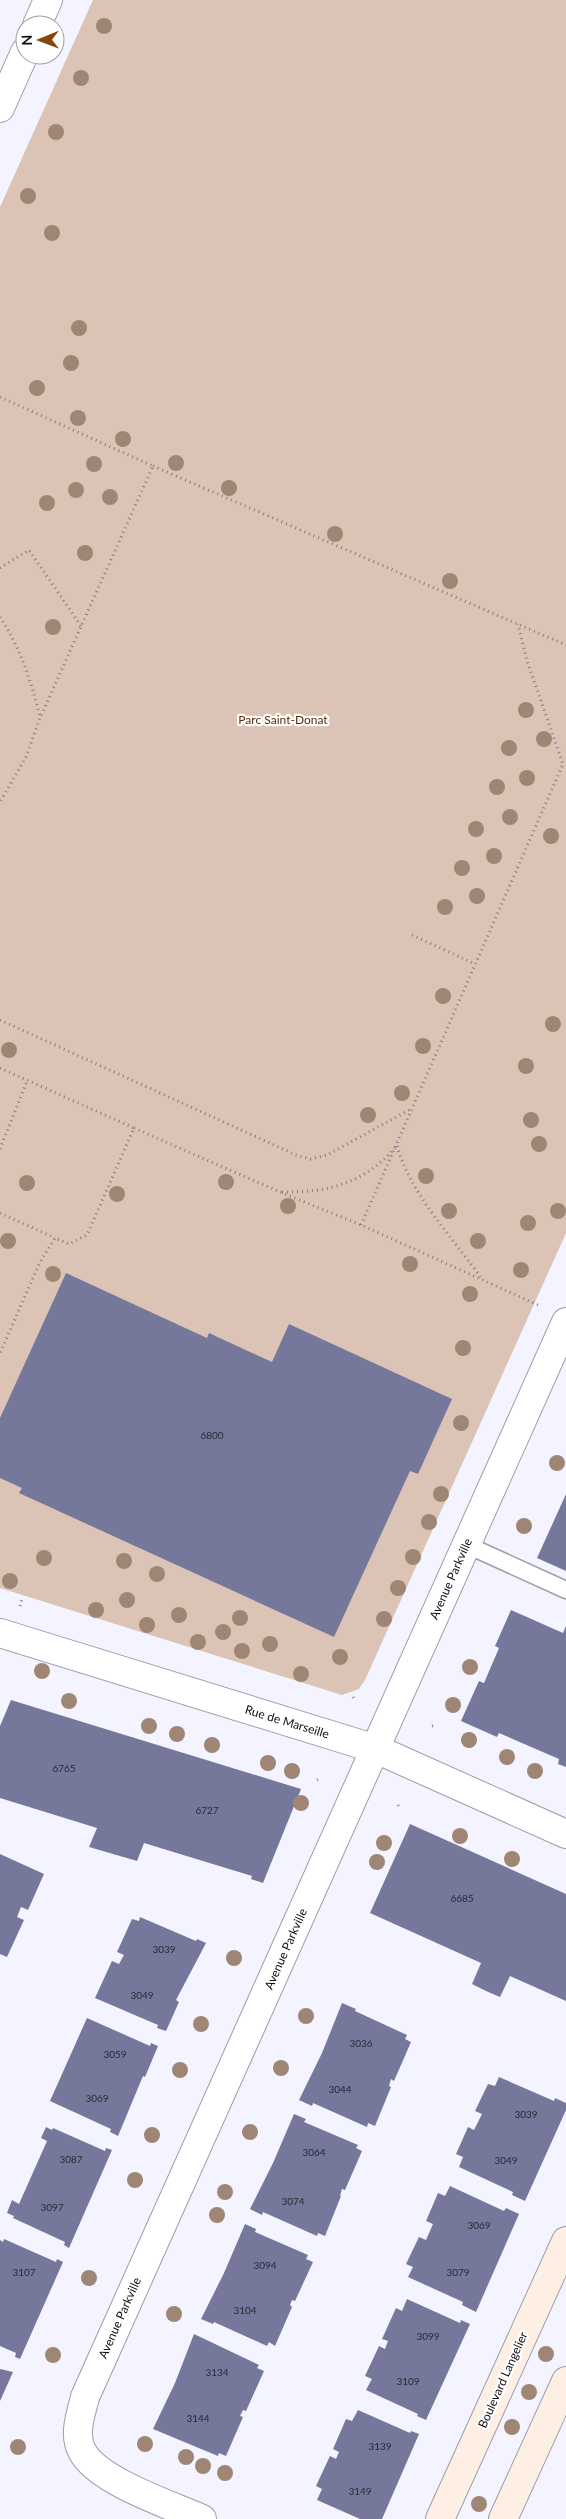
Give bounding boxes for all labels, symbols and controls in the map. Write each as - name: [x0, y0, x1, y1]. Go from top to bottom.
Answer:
- north arrow: [15, 15, 65, 65]
- text: N: [18, 35, 35, 46]
- park label: Parc Saint-Donat: [238, 712, 328, 727]
- house number: 6800: [200, 1429, 224, 1441]
- street label: Avenue Parkville: [426, 1536, 475, 1622]
- street label: Rue de Marseille: [243, 1702, 331, 1741]
- house number: 6765: [52, 1762, 76, 1774]
- house number: 6727: [195, 1804, 219, 1816]
- house number: 6685: [450, 1892, 474, 1904]
- street label: Avenue Parkville: [261, 1906, 310, 1992]
- house number: 3039: [152, 1943, 176, 1955]
- house number: 3049: [130, 1989, 154, 2001]
- house number: 3036: [349, 2037, 373, 2049]
- house number: 3059: [103, 2048, 127, 2060]
- house number: 3044: [328, 2083, 352, 2095]
- house number: 3069: [85, 2092, 109, 2104]
- house number: 3039: [514, 2108, 538, 2120]
- house number: 3064: [302, 2146, 326, 2158]
- house number: 3087: [59, 2153, 83, 2165]
- house number: 3049: [494, 2154, 518, 2166]
- house number: 3074: [281, 2195, 305, 2207]
- house number: 3097: [40, 2201, 64, 2213]
- house number: 3069: [467, 2219, 491, 2231]
- house number: 3094: [253, 2259, 277, 2271]
- house number: 3107: [12, 2266, 36, 2278]
- house number: 3079: [446, 2266, 470, 2278]
- street label: Avenue Parkville: [95, 2275, 144, 2361]
- house number: 3104: [233, 2304, 257, 2316]
- street label: Boulevard Langelier: [475, 2329, 531, 2430]
- house number: 3099: [416, 2330, 440, 2342]
- house number: 3134: [205, 2366, 229, 2378]
- house number: 3109: [396, 2375, 420, 2387]
- house number: 3144: [186, 2412, 210, 2424]
- house number: 3139: [368, 2440, 392, 2452]
- house number: 3149: [348, 2485, 372, 2497]

